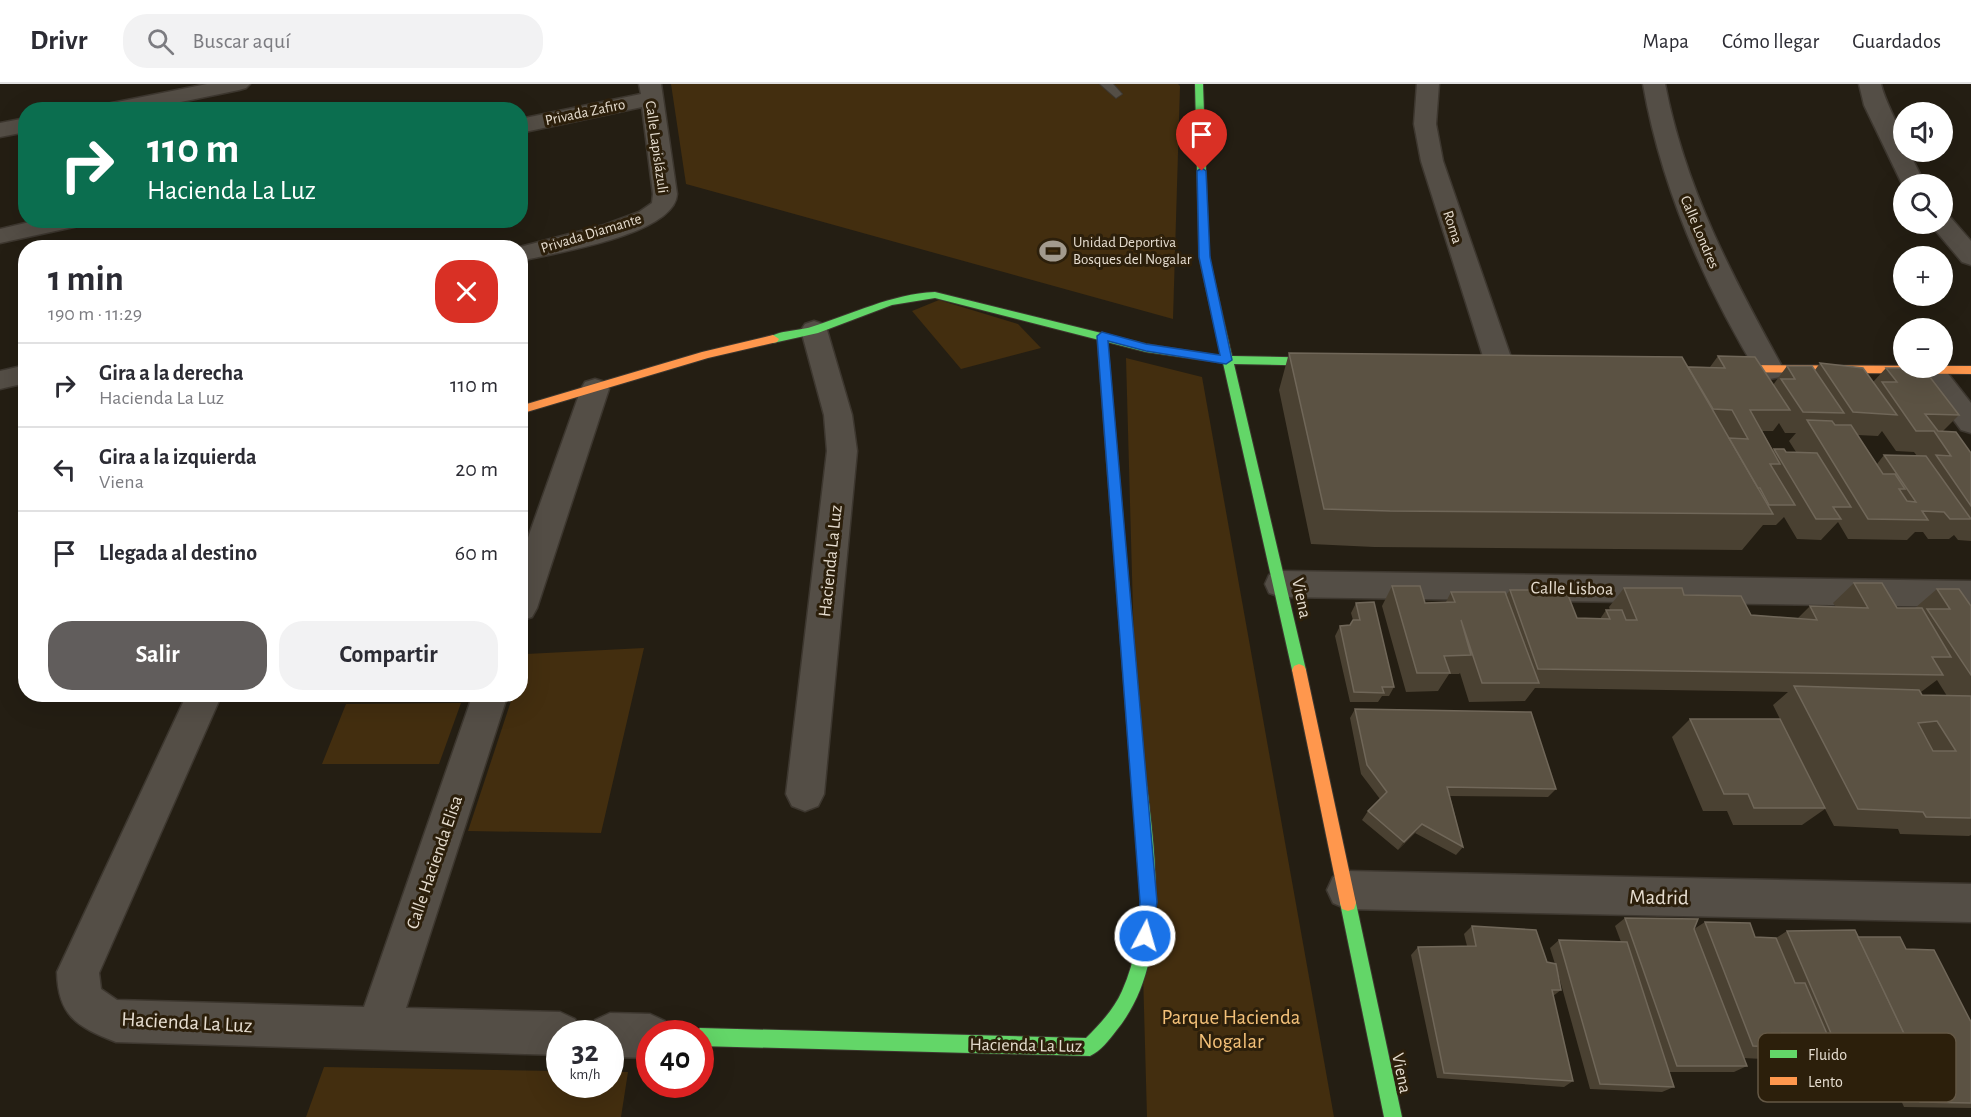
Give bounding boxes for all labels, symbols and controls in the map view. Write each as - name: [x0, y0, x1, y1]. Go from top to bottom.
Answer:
- search box: [123, 14, 543, 68]
- icon: search: [144, 25, 177, 58]
- text: Drivr: [30, 27, 87, 55]
- text: Buscar aquí: [192, 30, 291, 52]
- text: Mapa: [1643, 31, 1689, 52]
- text: Cómo llegar: [1722, 31, 1819, 52]
- text: Guardados: [1852, 31, 1941, 52]
- street label: Privada Zafiro: [544, 97, 627, 128]
- street label: Calle Lapislázuli: [643, 100, 670, 194]
- map controls: [1893, 102, 1953, 378]
- button: sound: [1893, 102, 1953, 162]
- pin: [1176, 109, 1227, 171]
- icon: arrive: [1185, 118, 1218, 151]
- icon: right: [48, 126, 126, 204]
- text: 110 m: [147, 128, 239, 170]
- button: search: [1893, 174, 1953, 234]
- text: Hacienda La Luz: [147, 177, 316, 204]
- street label: Calle Londres: [1677, 194, 1722, 271]
- street label: Roma: [1440, 209, 1465, 246]
- street label: Privada Diamante: [539, 211, 643, 256]
- place label: Unidad Deportiva Bosques del Nogalar: [1073, 235, 1192, 267]
- sports icon: Unidad Deportiva Bosques del Nogalar: [1038, 236, 1068, 266]
- button: +: [1893, 246, 1953, 306]
- button: close: [435, 260, 498, 323]
- text: 1 min: [48, 261, 124, 297]
- text: 190 m · 11:29: [48, 304, 142, 324]
- button: −: [1893, 318, 1953, 378]
- text: Gira a la derecha: [99, 362, 244, 384]
- icon: right: [48, 369, 81, 402]
- text: 110 m: [450, 374, 498, 396]
- text: Hacienda La Luz: [99, 388, 224, 408]
- text: Gira a la izquierda: [99, 446, 257, 468]
- icon: left: [48, 453, 81, 486]
- text: 20 m: [455, 458, 498, 480]
- text: Viena: [99, 472, 144, 492]
- street label: Hacienda La Luz: [816, 504, 846, 618]
- icon: arrive: [48, 537, 81, 570]
- text: Llegada al destino: [99, 542, 257, 564]
- text: 60 m: [455, 542, 498, 564]
- street label: Viena: [1288, 577, 1314, 620]
- street label: Calle Lisboa: [1530, 579, 1614, 599]
- button: Salir: [48, 621, 267, 690]
- button: Compartir: [279, 621, 498, 690]
- street label: Calle Hacienda Elisa: [404, 793, 466, 931]
- street label: Madrid: [1629, 886, 1689, 909]
- position arrow: [1113, 904, 1177, 968]
- park label: Parque Hacienda Nogalar: [1161, 1007, 1301, 1052]
- street label: Hacienda La Luz: [121, 1009, 253, 1036]
- speed limit sign: 40: [636, 1020, 714, 1098]
- legend: [1758, 1033, 1956, 1102]
- street label: Hacienda La Luz: [970, 1036, 1082, 1056]
- text: 32: [571, 1037, 599, 1067]
- text: Fluido: [1808, 1047, 1847, 1063]
- street label: Viena: [1388, 1052, 1414, 1095]
- text: km/h: [570, 1067, 600, 1082]
- text: Lento: [1808, 1074, 1843, 1090]

